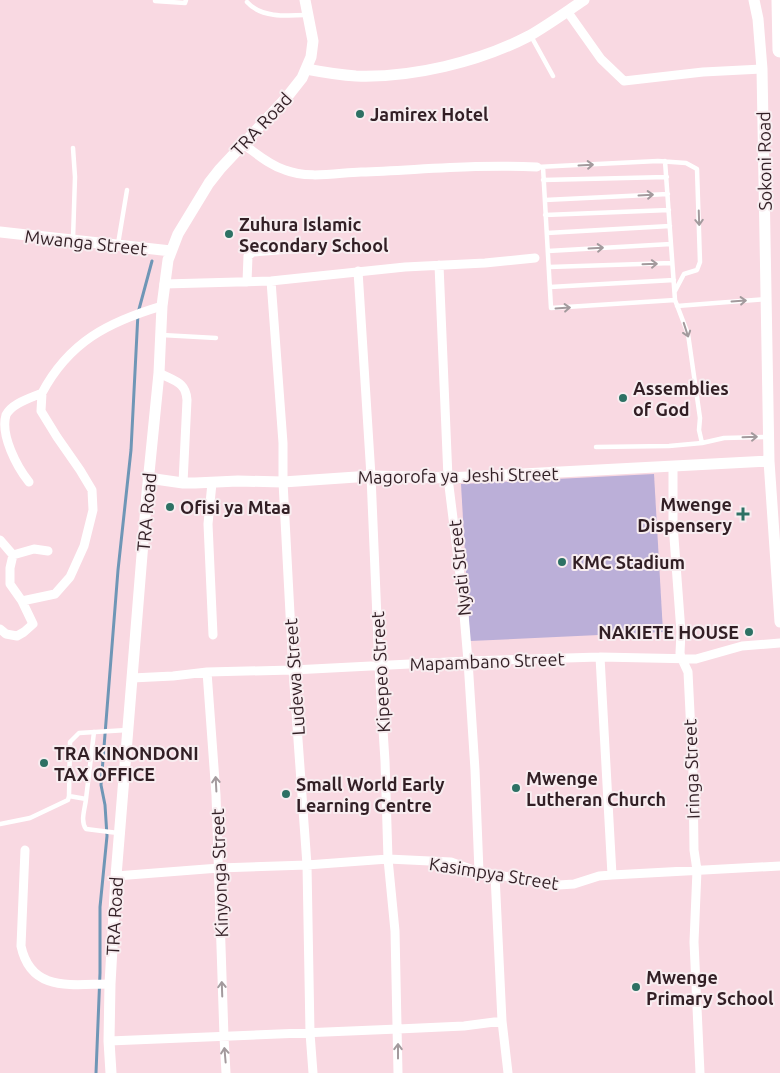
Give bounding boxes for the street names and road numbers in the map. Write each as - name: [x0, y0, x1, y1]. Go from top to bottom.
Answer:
- street label: TRA Road: [227, 88, 295, 160]
- street label: Sokoni Road: [753, 111, 775, 211]
- street label: Mwanga Street: [24, 226, 148, 258]
- street label: Magorofa ya Jeshi Street: [357, 463, 559, 487]
- street label: TRA Road: [133, 472, 159, 552]
- street label: Nyati Street: [444, 519, 474, 617]
- street label: Kipepeo Street: [367, 611, 393, 733]
- street label: Ludewa Street: [280, 618, 308, 736]
- street label: Mapambano Street: [409, 648, 565, 674]
- street label: Iringa Street: [679, 719, 703, 819]
- street label: Kinyonga Street: [207, 808, 231, 938]
- street label: Kasimpya Street: [428, 853, 560, 893]
- street label: TRA Road: [102, 876, 126, 956]

